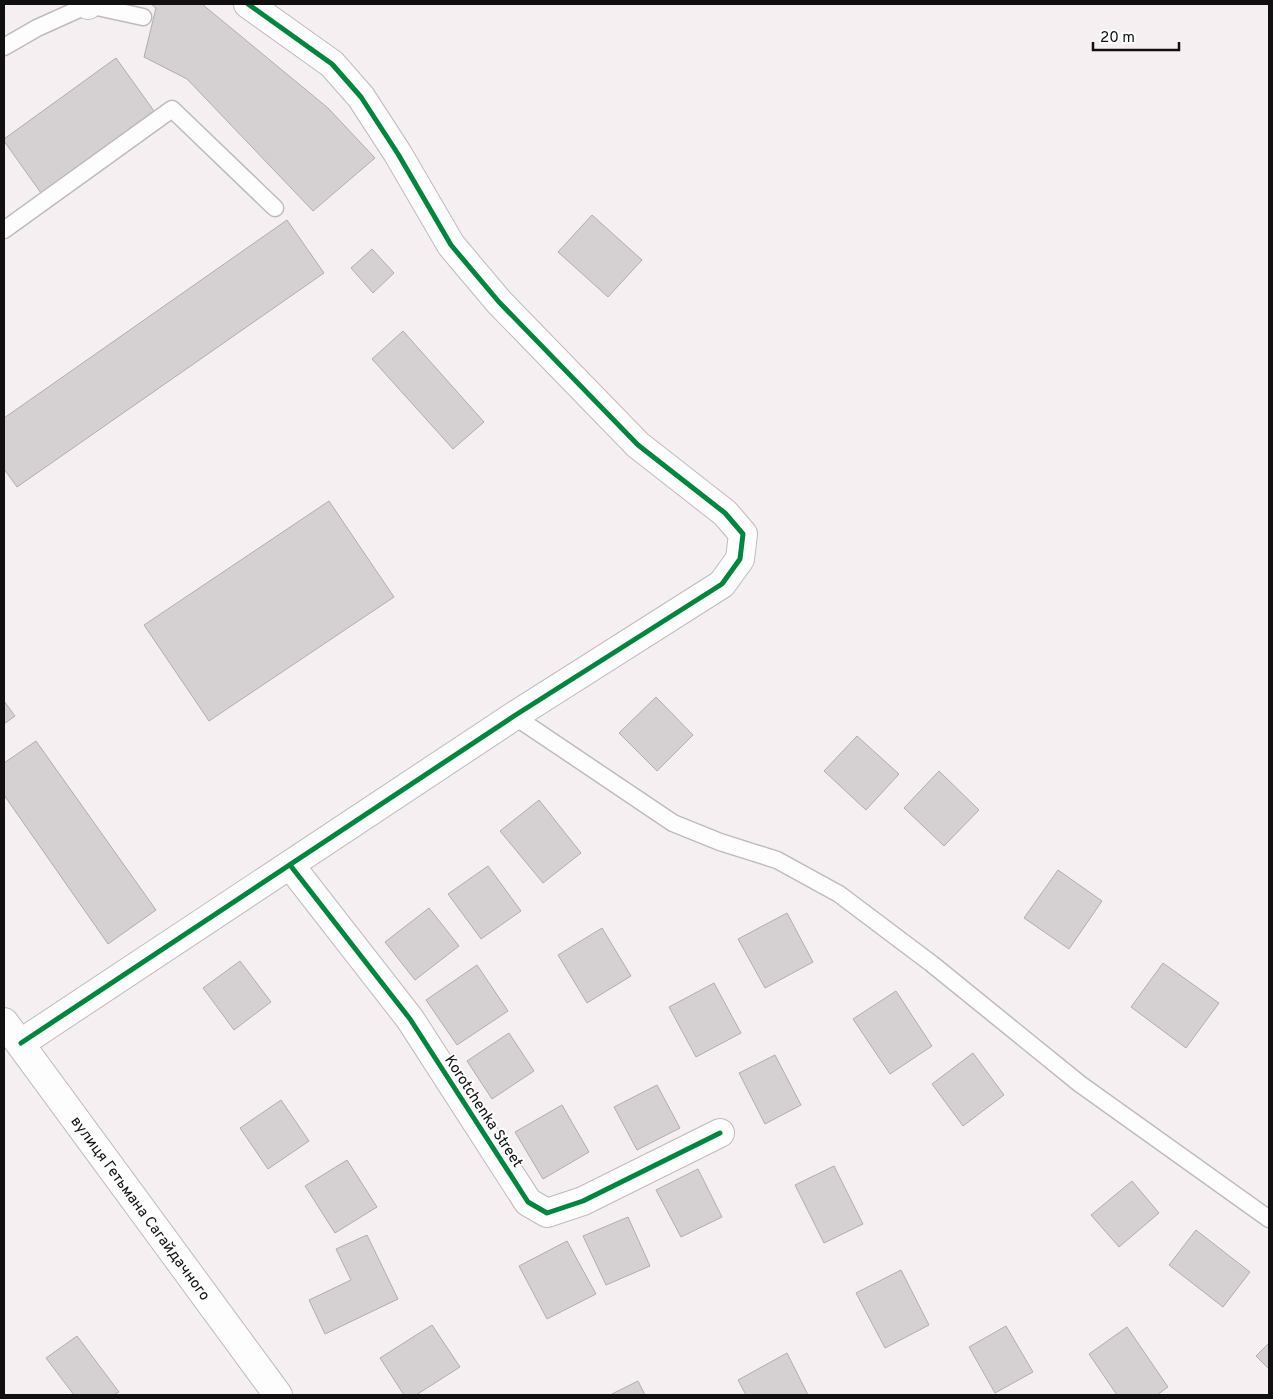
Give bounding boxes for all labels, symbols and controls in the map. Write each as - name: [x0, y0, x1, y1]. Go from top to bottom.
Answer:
- scale bar: [1093, 20, 1179, 52]
- text: 20 m: [1100, 29, 1135, 48]
- street label: Korotchenka Street: [439, 1052, 526, 1172]
- street label: вулиця Гетьмана Сагайдачного: [66, 1113, 214, 1305]

